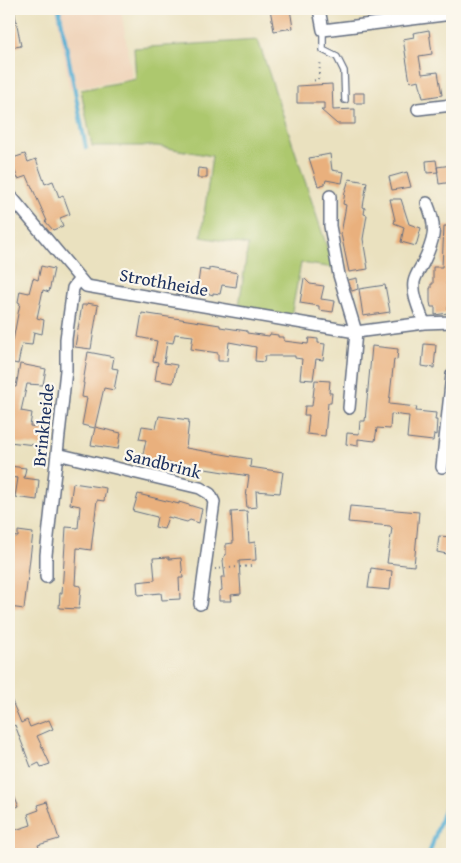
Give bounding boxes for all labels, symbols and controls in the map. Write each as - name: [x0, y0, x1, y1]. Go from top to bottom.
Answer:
- street label: Strothheide: [118, 261, 210, 303]
- street label: Brinkheide: [25, 382, 61, 468]
- street label: Sandbrink: [122, 440, 205, 486]

